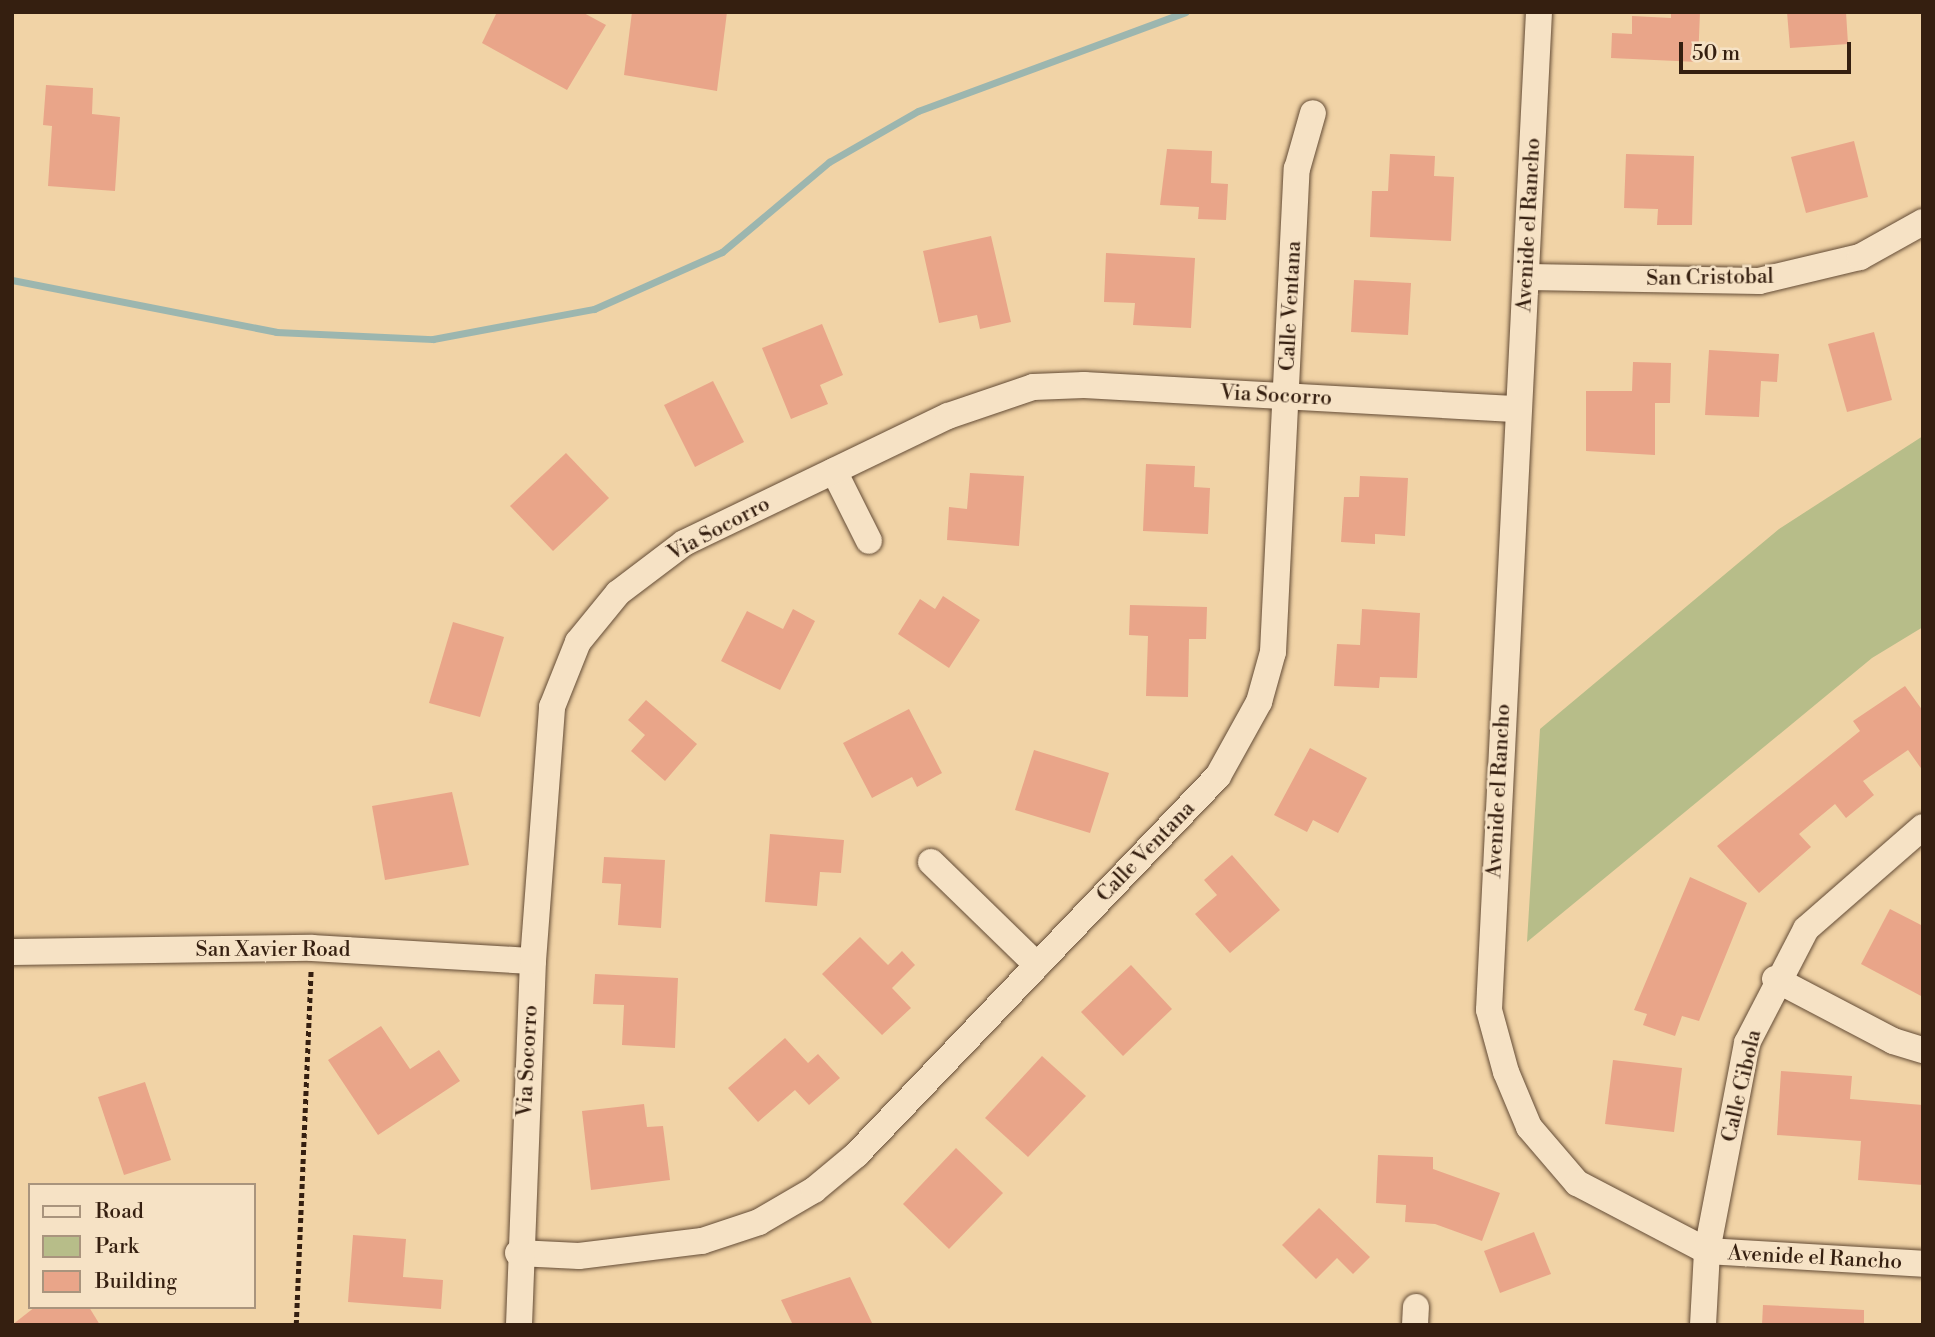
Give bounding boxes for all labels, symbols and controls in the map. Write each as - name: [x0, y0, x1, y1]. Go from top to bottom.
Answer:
- scale bar: [1683, 28, 1854, 72]
- text: 50 m: [1692, 41, 1740, 67]
- street label: Avenide el Rancho: [1512, 137, 1546, 313]
- street label: Calle Ventana: [1275, 240, 1307, 372]
- street label: San Cristobal: [1646, 264, 1774, 292]
- street label: Via Socorro: [1219, 380, 1333, 412]
- street label: Via Socorro: [664, 492, 774, 566]
- street label: Avenide el Rancho: [1482, 703, 1516, 879]
- street label: Calle Ventana: [1092, 796, 1200, 908]
- street label: San Xavier Road: [196, 937, 350, 963]
- street label: Via Socorro: [512, 1004, 544, 1118]
- street label: Calle Cibola: [1717, 1027, 1767, 1145]
- legend: [28, 1183, 256, 1309]
- text: Road: [95, 1199, 144, 1225]
- text: Park: [95, 1234, 139, 1260]
- street label: Avenide el Rancho: [1727, 1241, 1903, 1275]
- text: Building: [95, 1269, 177, 1295]

